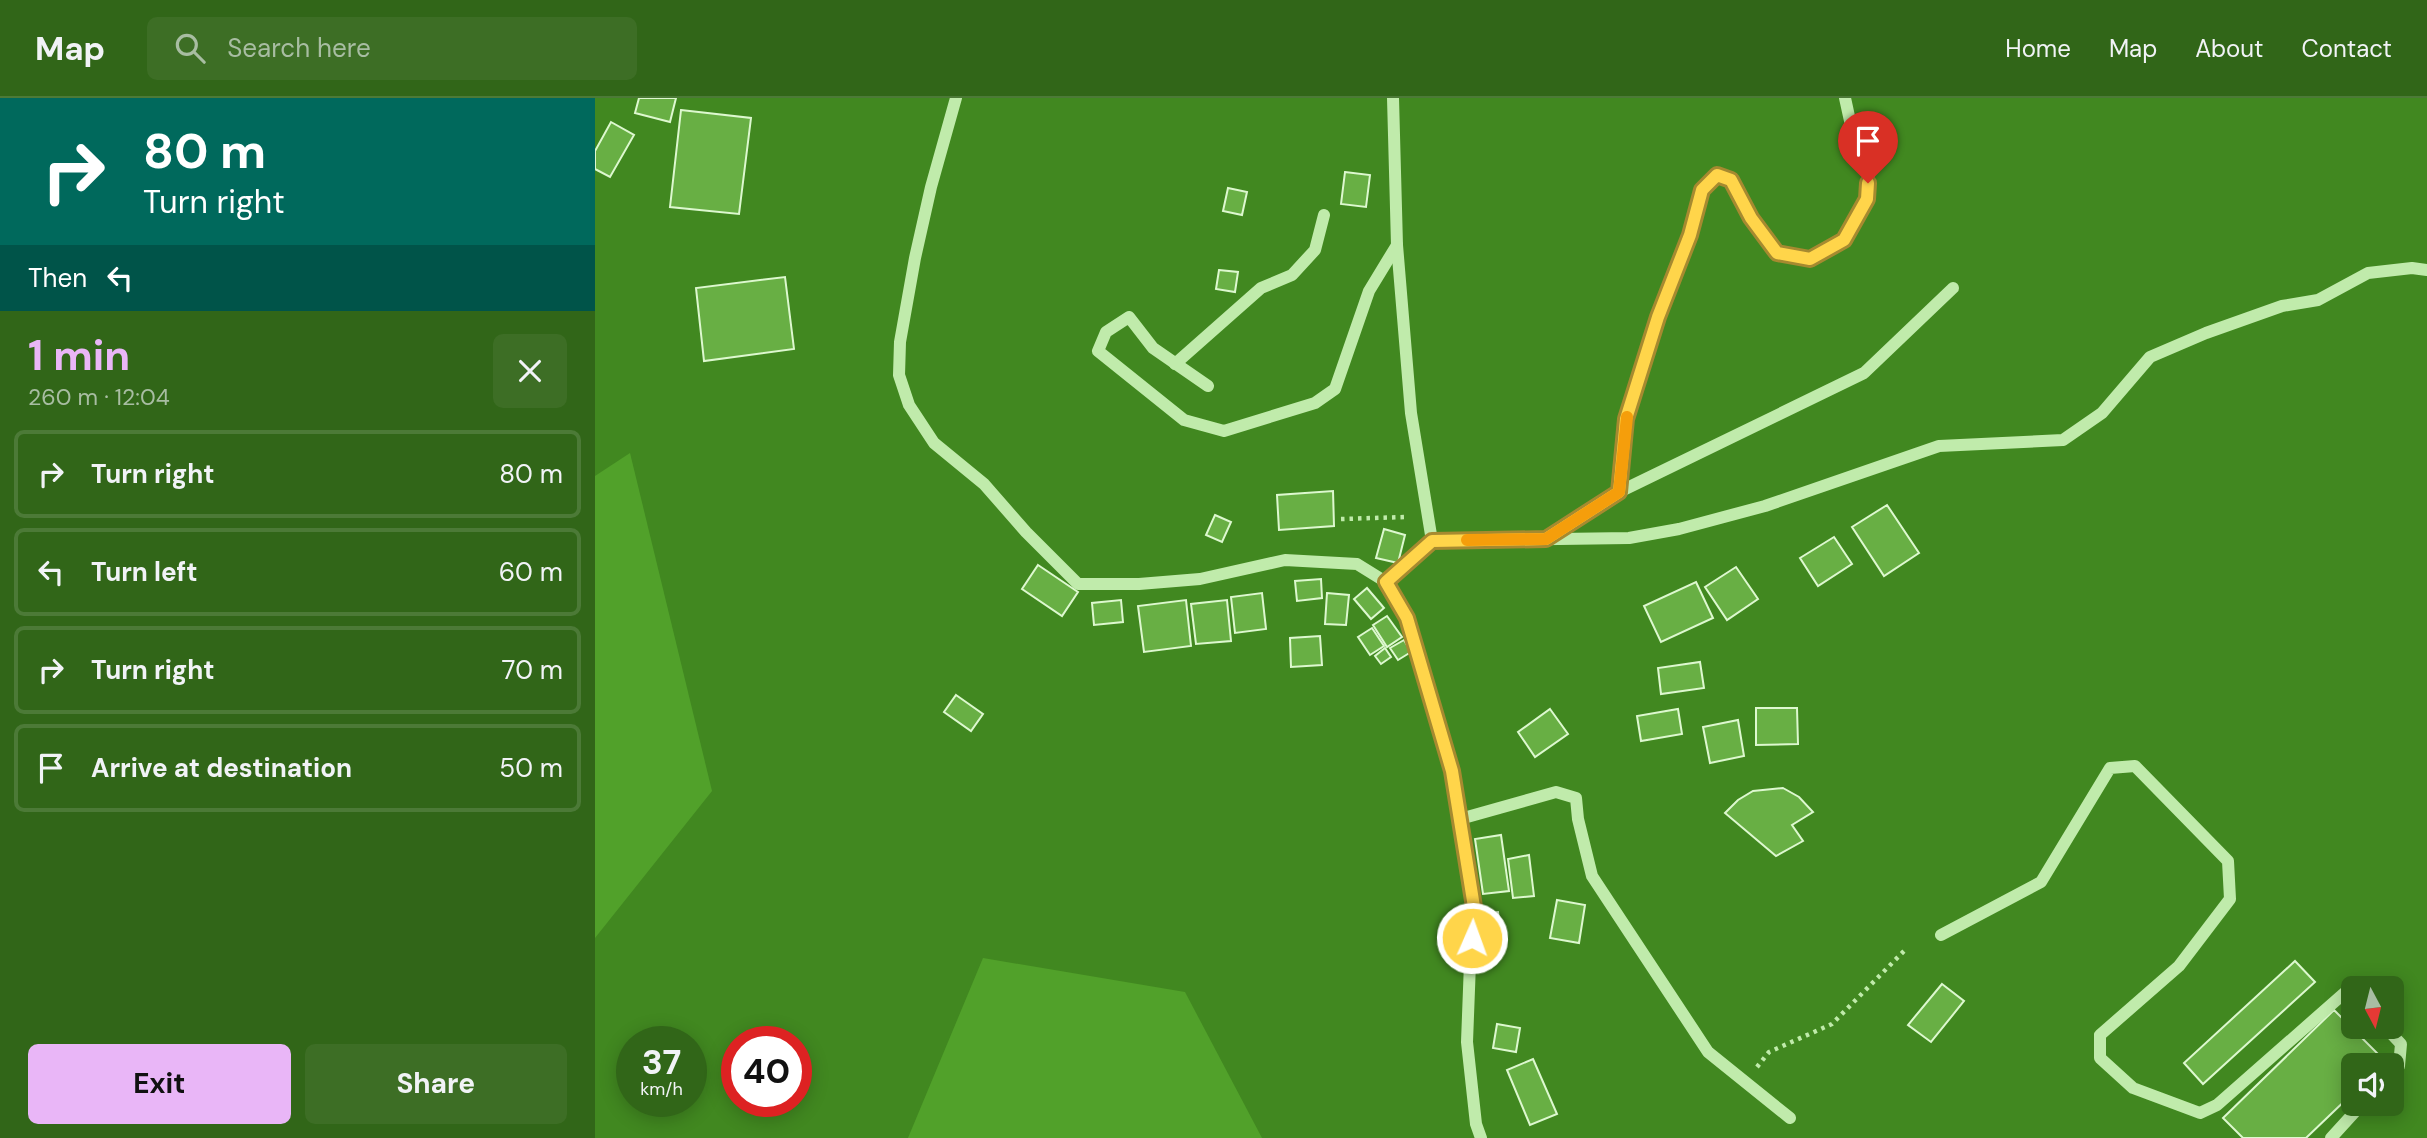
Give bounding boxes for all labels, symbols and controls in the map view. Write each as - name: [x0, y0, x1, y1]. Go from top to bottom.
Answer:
- search box: [147, 17, 637, 80]
- text: Map: [35, 27, 105, 70]
- icon: search: [171, 29, 209, 67]
- text: Search here: [227, 31, 371, 65]
- text: Home: [2005, 33, 2071, 64]
- text: Map: [2109, 33, 2157, 64]
- text: About: [2195, 33, 2264, 64]
- text: Contact: [2302, 33, 2392, 64]
- pin: [1838, 111, 1898, 183]
- text: 80 m: [143, 119, 266, 183]
- icon: arrive: [1849, 122, 1887, 160]
- icon: right: [28, 126, 119, 217]
- text: Turn right: [143, 181, 285, 223]
- icon: left: [101, 259, 139, 297]
- text: Then: [28, 261, 87, 295]
- text: 1 min: [28, 328, 130, 383]
- button: close: [493, 334, 567, 408]
- text: 260 m · 12:04: [28, 382, 170, 412]
- icon: right: [32, 455, 70, 493]
- text: Turn right: [91, 457, 215, 491]
- text: 80 m: [499, 457, 563, 491]
- icon: left: [32, 553, 70, 591]
- text: Turn left: [91, 555, 198, 589]
- text: 60 m: [499, 555, 563, 589]
- icon: right: [32, 651, 70, 689]
- text: Turn right: [91, 653, 215, 687]
- text: 70 m: [502, 653, 563, 687]
- icon: arrive: [32, 749, 70, 787]
- text: Arrive at destination: [91, 751, 352, 785]
- text: 50 m: [499, 751, 563, 785]
- position arrow: [1435, 901, 1509, 975]
- north arrow: [2341, 976, 2405, 1040]
- map controls: [2341, 976, 2404, 1116]
- speed limit sign: 40: [721, 1026, 812, 1117]
- text: 37: [642, 1039, 681, 1085]
- button: Exit: [28, 1044, 291, 1124]
- button: Share: [305, 1044, 567, 1124]
- button: sound: [2341, 1053, 2404, 1116]
- text: km/h: [640, 1077, 683, 1101]

